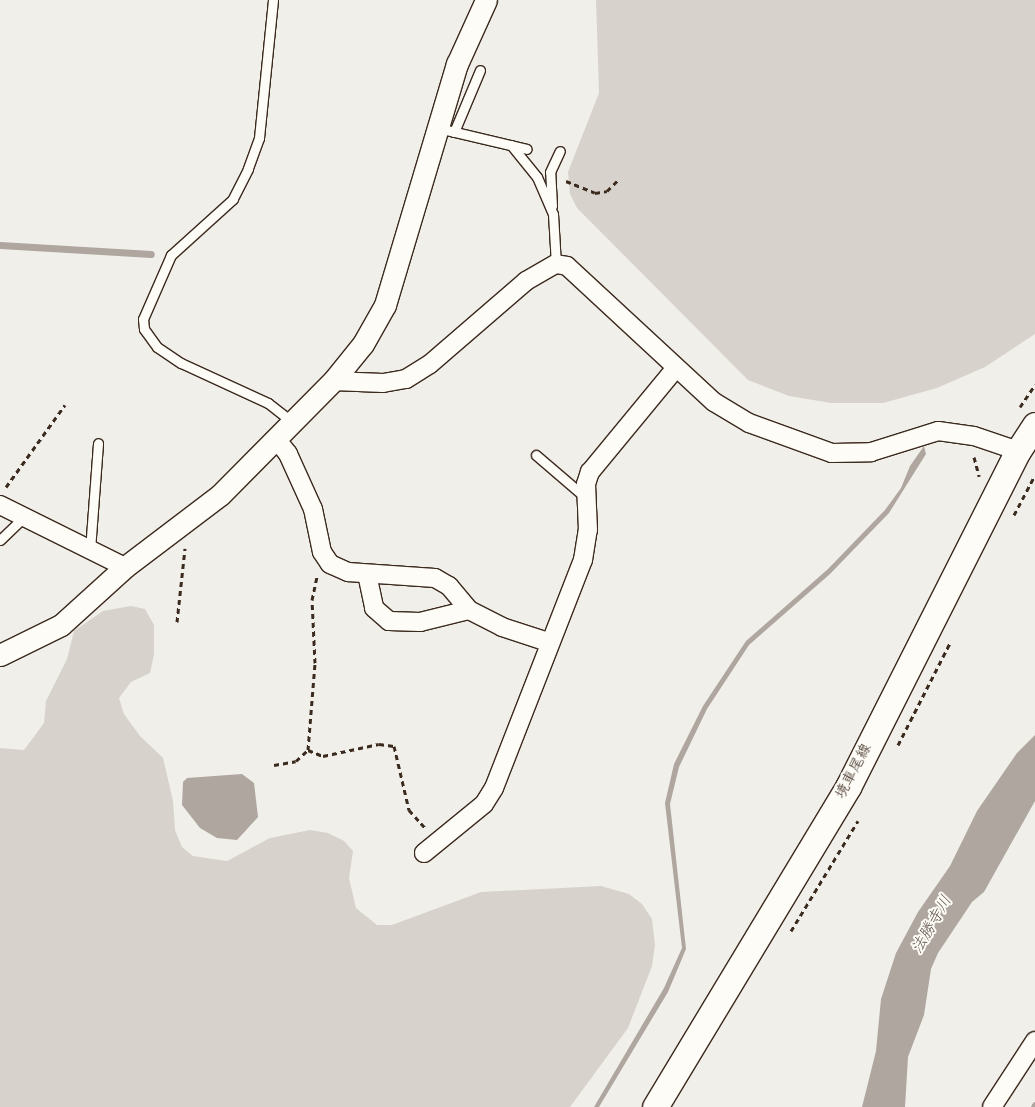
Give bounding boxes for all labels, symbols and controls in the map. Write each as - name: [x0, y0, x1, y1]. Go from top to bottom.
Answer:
- street label: 境車尾線: [833, 741, 877, 803]
- water label: 法勝寺川: [910, 893, 958, 959]

